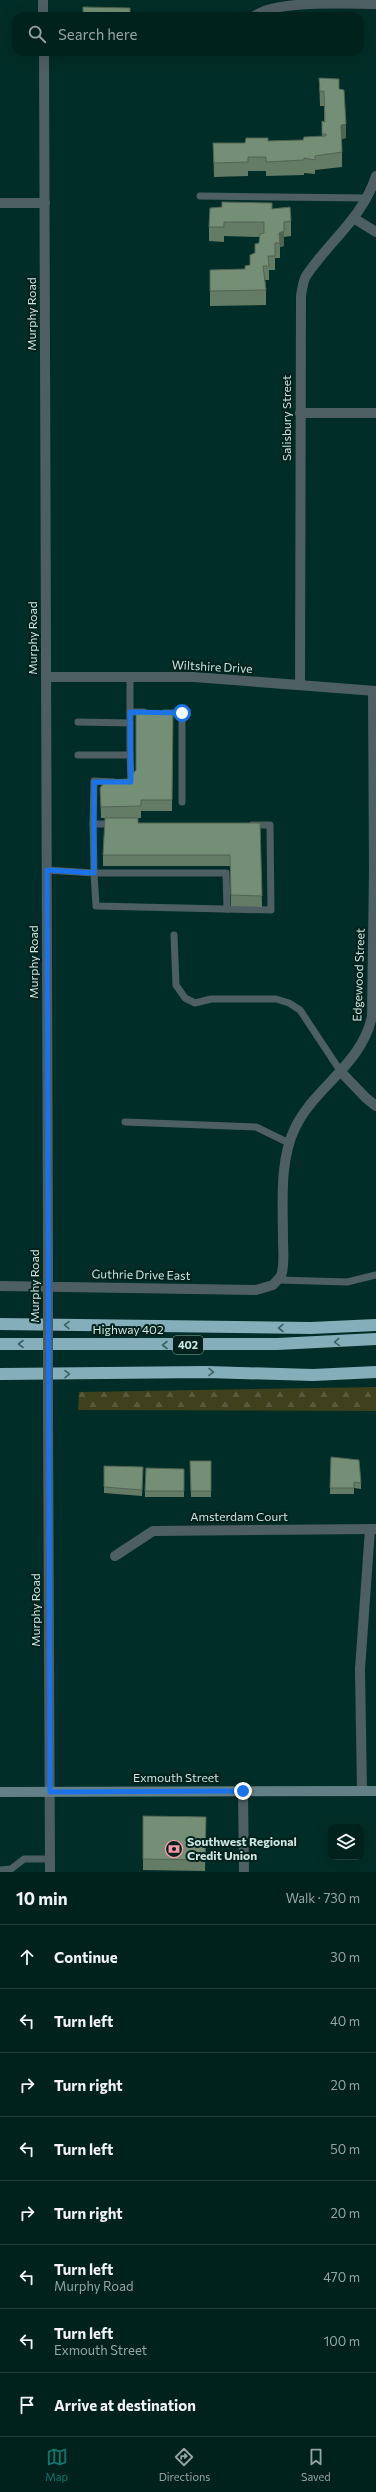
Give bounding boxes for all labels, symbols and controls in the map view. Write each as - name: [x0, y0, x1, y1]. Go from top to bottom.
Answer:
- search box: [12, 12, 364, 56]
- icon: search: [26, 23, 48, 45]
- text: Search here: [58, 25, 137, 43]
- street label: Murphy Road: [24, 277, 38, 351]
- street label: Salisbury Street: [279, 375, 293, 461]
- street label: Murphy Road: [25, 601, 39, 675]
- street label: Wiltshire Drive: [171, 657, 253, 675]
- route start: [173, 704, 191, 722]
- street label: Murphy Road: [26, 925, 40, 999]
- street label: Edgewood Street: [349, 928, 367, 1022]
- street label: Murphy Road: [27, 1249, 41, 1323]
- street label: Guthrie Drive East: [91, 1266, 191, 1282]
- one-way arrow: [64, 1321, 70, 1329]
- street label: Highway 402: [92, 1322, 164, 1336]
- one-way arrow: [278, 1324, 284, 1332]
- road number: 402: [173, 1336, 203, 1354]
- one-way arrow: [334, 1337, 340, 1346]
- one-way arrow: [18, 1340, 24, 1348]
- one-way arrow: [162, 1341, 168, 1349]
- one-way arrow: [208, 1368, 214, 1376]
- one-way arrow: [64, 1370, 70, 1378]
- street label: Amsterdam Court: [190, 1509, 288, 1523]
- street label: Murphy Road: [28, 1573, 42, 1647]
- street label: Exmouth Street: [133, 1770, 219, 1784]
- route end: [234, 1782, 252, 1800]
- map controls: [328, 1824, 364, 1860]
- button: layers: [328, 1824, 364, 1860]
- place label: Southwest Regional Credit Union: [187, 1834, 297, 1862]
- bank icon: Southwest Regional Credit Union: [164, 1839, 184, 1859]
- text: 10 min: [16, 1888, 68, 1909]
- text: Walk · 730 m: [286, 1890, 360, 1906]
- icon: ahead: [16, 1946, 38, 1968]
- text: Continue: [54, 1948, 118, 1966]
- text: 30 m: [330, 1949, 360, 1965]
- icon: left: [16, 2010, 38, 2032]
- text: Turn left: [54, 2012, 113, 2030]
- text: 40 m: [330, 2013, 360, 2029]
- icon: right: [16, 2074, 38, 2096]
- text: Turn right: [54, 2076, 123, 2094]
- text: 20 m: [331, 2077, 360, 2093]
- icon: left: [16, 2138, 38, 2160]
- text: Turn left: [54, 2140, 113, 2158]
- text: 50 m: [330, 2141, 360, 2157]
- icon: right: [16, 2202, 38, 2224]
- text: Turn right: [54, 2204, 123, 2222]
- text: 20 m: [331, 2205, 360, 2221]
- text: Turn left: [54, 2260, 113, 2278]
- icon: left: [16, 2266, 38, 2288]
- text: 470 m: [323, 2269, 360, 2285]
- text: Murphy Road: [54, 2278, 133, 2294]
- text: Turn left: [54, 2324, 113, 2342]
- icon: left: [16, 2330, 38, 2352]
- text: 100 m: [324, 2333, 360, 2349]
- text: Exmouth Street: [54, 2342, 147, 2358]
- icon: arrive: [16, 2394, 38, 2416]
- text: Arrive at destination: [54, 2396, 196, 2414]
- tab: Map: [45, 2446, 68, 2483]
- tab: Directions: [159, 2446, 210, 2483]
- tab: Saved: [301, 2446, 331, 2483]

